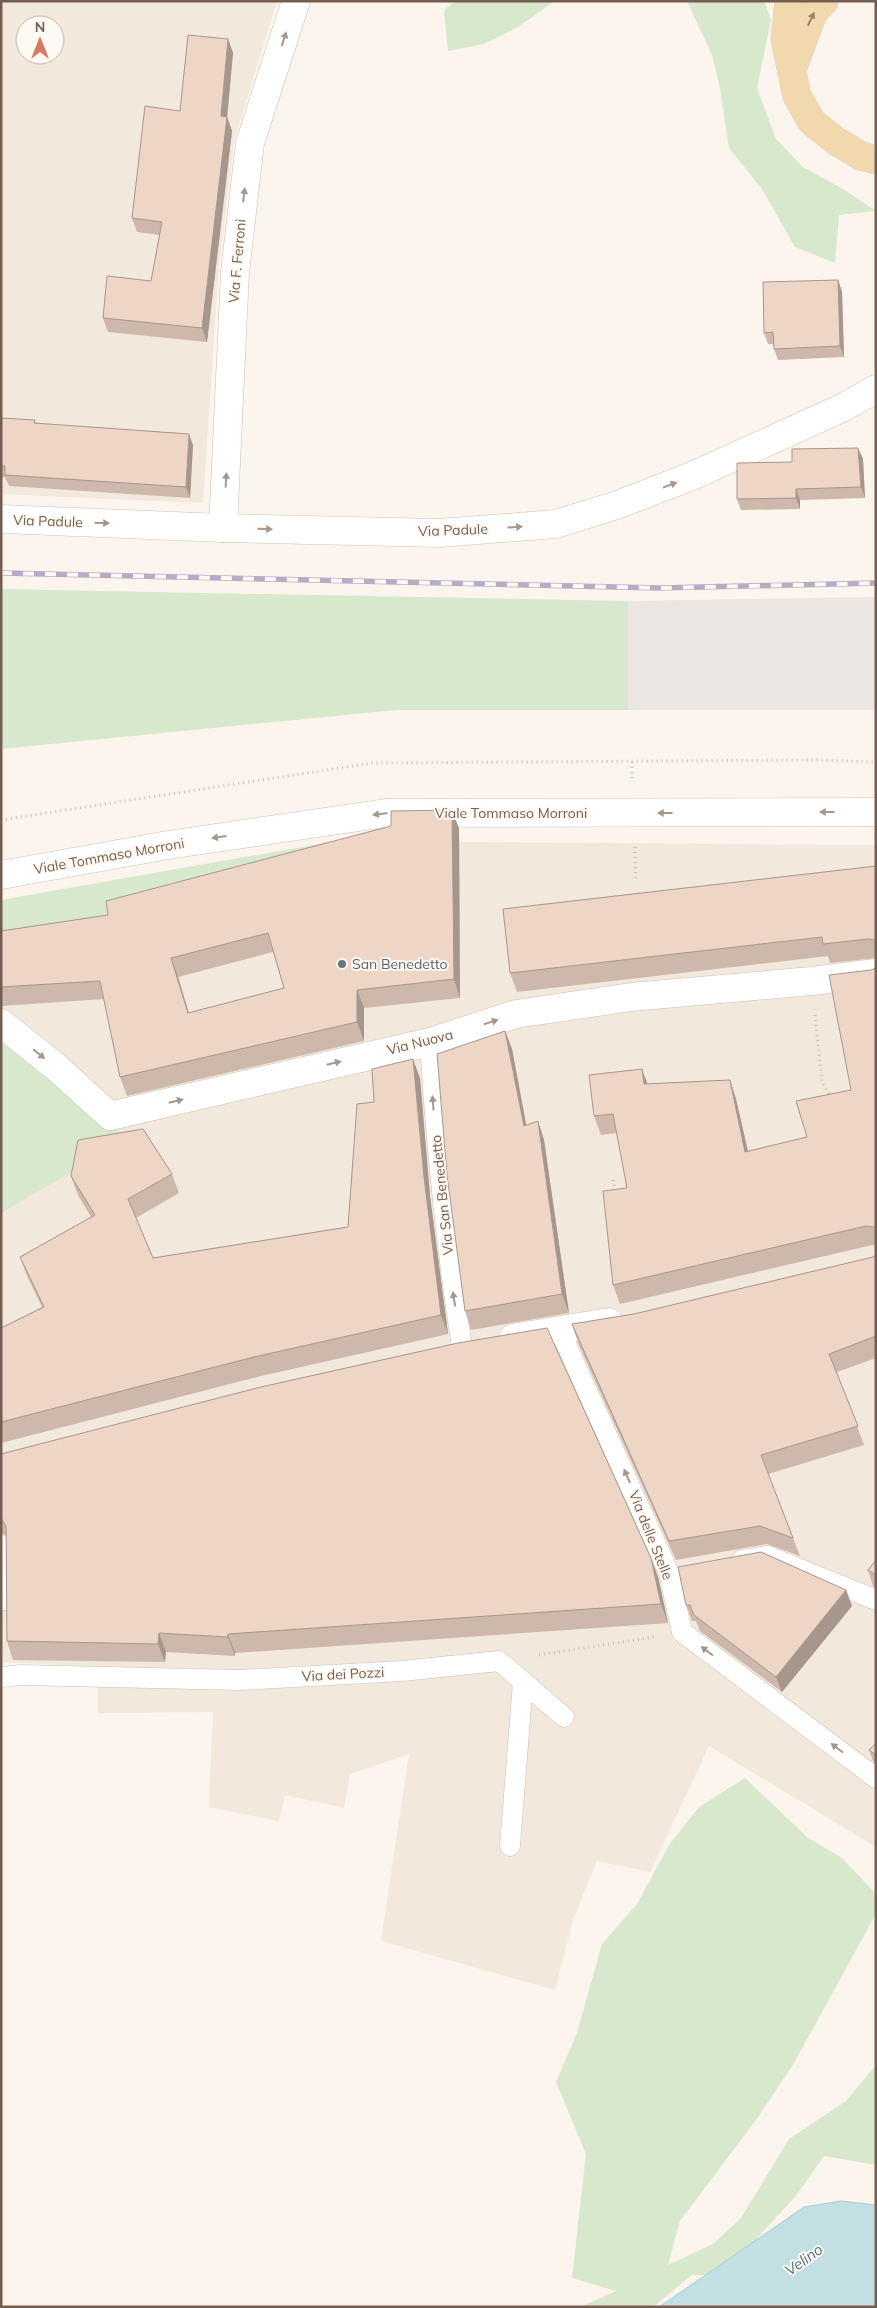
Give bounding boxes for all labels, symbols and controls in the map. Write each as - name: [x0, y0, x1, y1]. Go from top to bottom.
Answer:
- one-way arrow: [807, 12, 815, 26]
- north arrow: [15, 15, 65, 65]
- text: N: [35, 18, 45, 36]
- one-way arrow: [281, 31, 288, 46]
- one-way arrow: [240, 187, 248, 203]
- street label: Via F. Ferroni: [224, 218, 250, 304]
- one-way arrow: [222, 471, 230, 487]
- one-way arrow: [663, 481, 678, 489]
- street label: Via Padule: [13, 511, 83, 531]
- one-way arrow: [95, 520, 111, 528]
- street label: Via Padule: [418, 520, 488, 540]
- one-way arrow: [507, 523, 523, 531]
- one-way arrow: [257, 525, 273, 533]
- street label: Viale Tommaso Morroni: [435, 804, 587, 822]
- one-way arrow: [819, 808, 835, 816]
- one-way arrow: [656, 809, 672, 817]
- one-way arrow: [371, 810, 387, 818]
- street label: Viale Tommaso Morroni: [32, 834, 186, 878]
- one-way arrow: [210, 834, 226, 842]
- place label: San Benedetto: [352, 955, 448, 973]
- marker: San Benedetto: [336, 958, 348, 970]
- one-way arrow: [484, 1018, 499, 1026]
- street label: Via Nuova: [385, 1025, 455, 1059]
- one-way arrow: [32, 1048, 45, 1059]
- one-way arrow: [327, 1059, 342, 1067]
- one-way arrow: [429, 1094, 437, 1110]
- one-way arrow: [169, 1097, 184, 1105]
- street label: Via San Benedetto: [427, 1134, 457, 1256]
- one-way arrow: [450, 1290, 458, 1306]
- one-way arrow: [622, 1469, 630, 1483]
- street label: Via delle Stelle: [625, 1488, 677, 1582]
- one-way arrow: [700, 1646, 714, 1656]
- street label: Via dei Pozzi: [301, 1663, 385, 1685]
- one-way arrow: [831, 1743, 844, 1754]
- water label: Velino: [781, 2239, 827, 2280]

